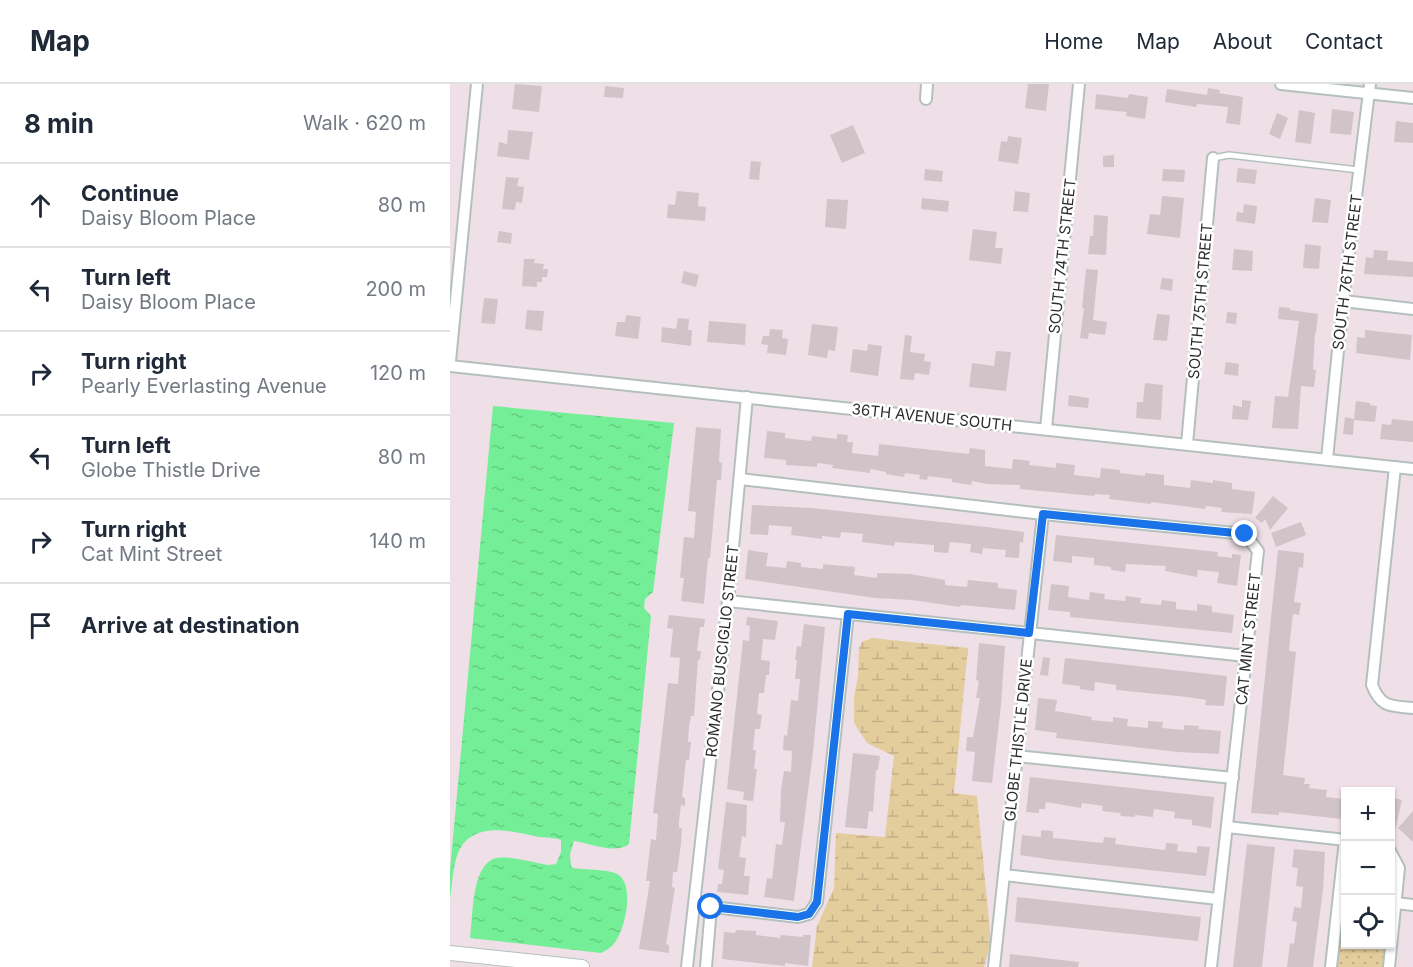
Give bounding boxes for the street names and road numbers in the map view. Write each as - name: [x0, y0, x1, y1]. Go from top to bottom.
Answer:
- street label: SOUTH 74TH STREET: [1044, 177, 1080, 335]
- street label: SOUTH 76TH STREET: [1328, 193, 1366, 351]
- street label: SOUTH 75TH STREET: [1184, 222, 1216, 380]
- street label: 36TH AVENUE SOUTH: [851, 399, 1013, 435]
- street label: ROMANO BUSCIGLIO STREET: [701, 544, 743, 758]
- street label: CAT MINT STREET: [1232, 572, 1264, 706]
- street label: GLOBE THISTLE DRIVE: [1000, 658, 1036, 822]

